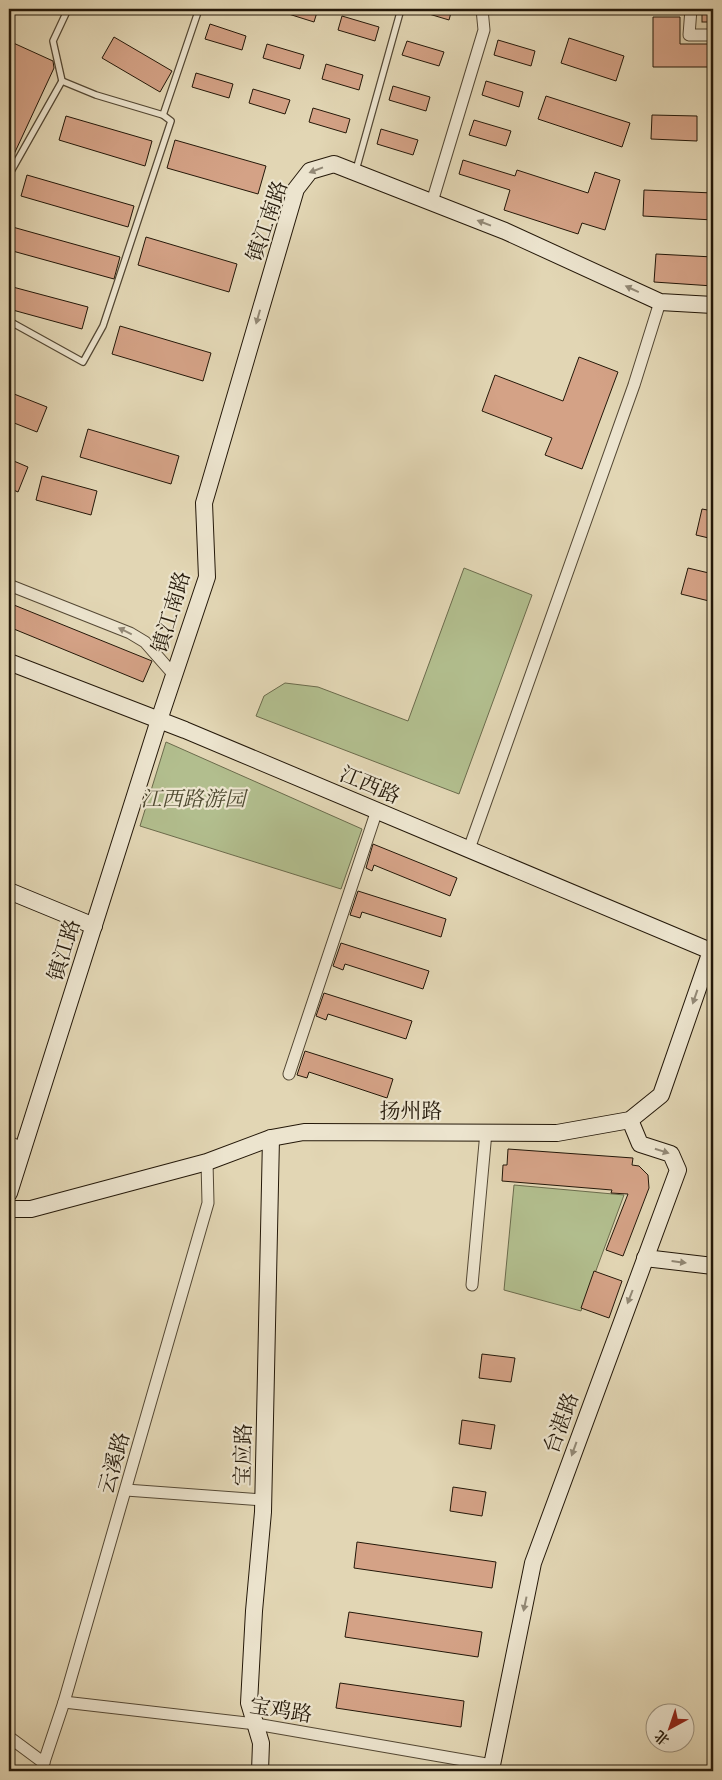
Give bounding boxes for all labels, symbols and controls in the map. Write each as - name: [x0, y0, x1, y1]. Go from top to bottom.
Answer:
- one-way arrow: [308, 166, 323, 174]
- street label: 镇江南路: [242, 177, 294, 265]
- one-way arrow: [476, 219, 491, 227]
- one-way arrow: [625, 285, 639, 293]
- one-way arrow: [254, 310, 262, 325]
- street label: 镇江南路: [147, 568, 197, 656]
- one-way arrow: [118, 627, 133, 636]
- street label: 江西路: [336, 762, 404, 810]
- park label: 江西路游园: [141, 787, 248, 813]
- street label: 镇江路: [43, 916, 87, 984]
- one-way arrow: [691, 990, 699, 1005]
- street label: 扬州路: [380, 1099, 443, 1125]
- one-way arrow: [655, 1147, 670, 1155]
- one-way arrow: [671, 1258, 687, 1266]
- one-way arrow: [626, 1290, 634, 1304]
- street label: 台湛路: [539, 1389, 585, 1457]
- street label: 宝应路: [230, 1423, 258, 1487]
- street label: 云溪路: [94, 1429, 136, 1497]
- one-way arrow: [570, 1442, 577, 1457]
- one-way arrow: [520, 1596, 528, 1612]
- street label: 宝鸡路: [248, 1693, 314, 1729]
- north arrow: [644, 1702, 694, 1752]
- text: 北: [651, 1726, 673, 1749]

